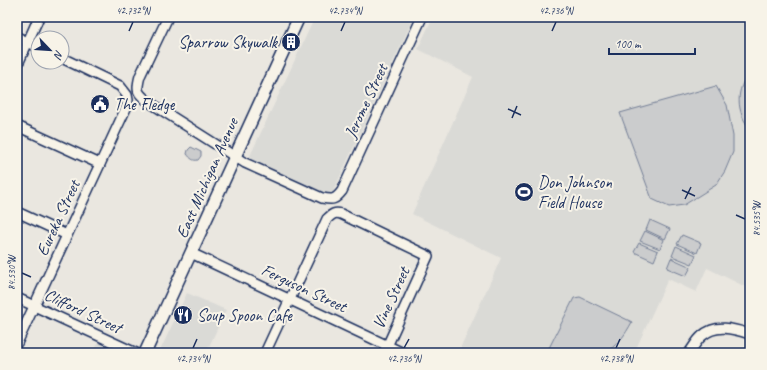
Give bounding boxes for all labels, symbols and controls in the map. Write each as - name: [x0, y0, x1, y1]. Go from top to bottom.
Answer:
- text: 42.732°N: [116, 4, 152, 17]
- text: 42.734°N: [328, 4, 364, 17]
- text: 42.736°N: [539, 4, 575, 17]
- north arrow: [30, 30, 70, 70]
- scale bar: [609, 30, 695, 56]
- building icon: Sparrow Skywalk: [280, 31, 302, 53]
- place label: Sparrow Skywalk: [178, 32, 279, 53]
- text: 100 m: [615, 36, 642, 52]
- text: N: [50, 48, 67, 62]
- street label: Jerome Street: [339, 58, 393, 142]
- public building icon: The Fledge: [89, 93, 111, 115]
- place label: The Fledge: [114, 94, 176, 115]
- street label: East Michigan Avenue: [171, 113, 243, 241]
- place label: Don Johnson Field House: [538, 172, 612, 213]
- street label: Eureka Street: [31, 175, 86, 259]
- sports icon: Don Johnson Field House: [513, 181, 535, 203]
- text: 84.535°W: [750, 200, 763, 236]
- text: 84.530°W: [5, 254, 18, 290]
- street label: Ferguson Street: [258, 259, 352, 318]
- street label: Vine Street: [368, 262, 415, 332]
- street label: Clifford Street: [41, 284, 127, 339]
- restaurant icon: Soup Spoon Cafe: [172, 304, 194, 326]
- place label: Soup Spoon Cafe: [197, 305, 293, 326]
- text: 42.734°N: [176, 352, 212, 365]
- text: 42.736°N: [387, 352, 423, 365]
- text: 42.738°N: [599, 352, 635, 365]

